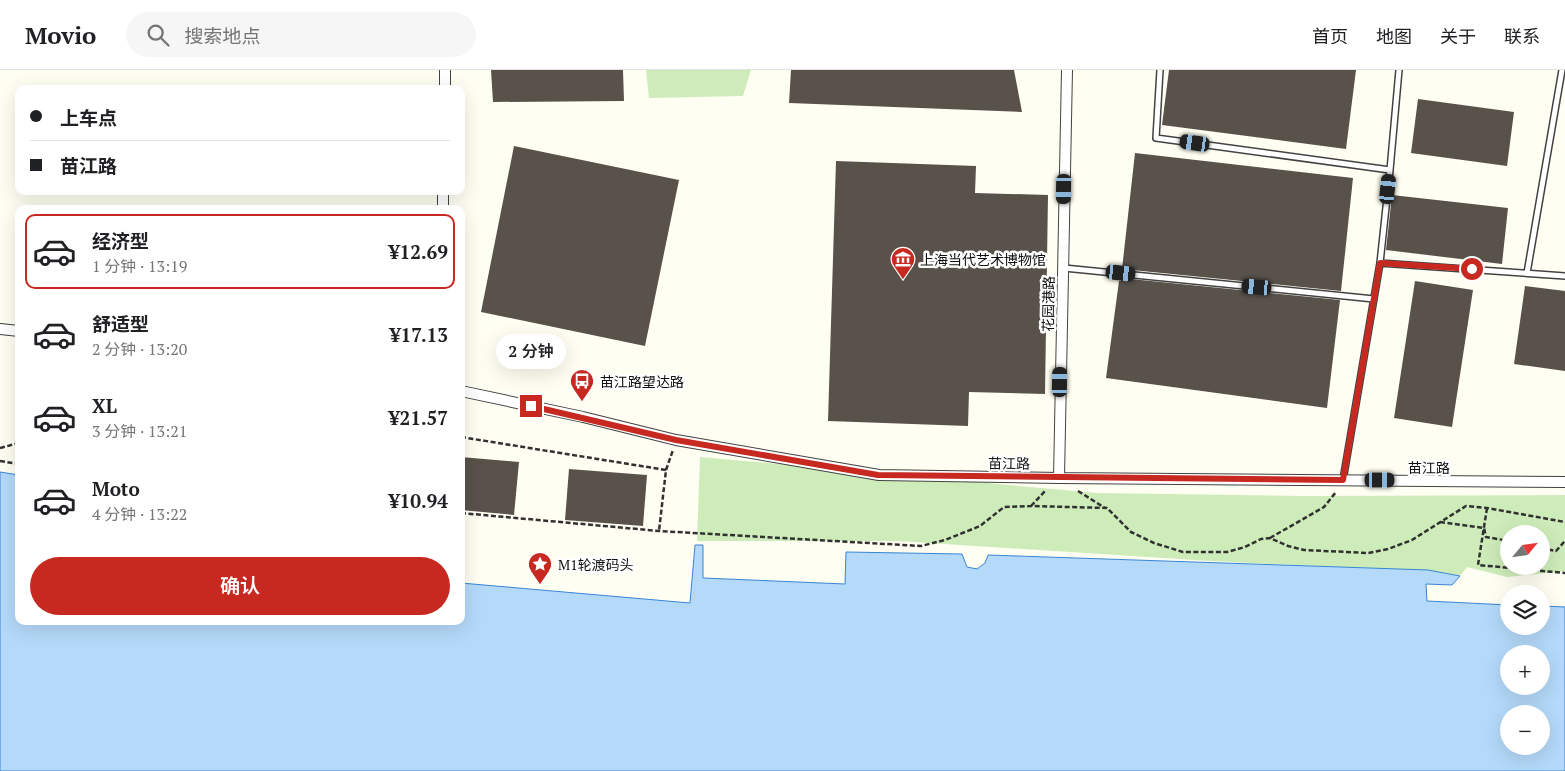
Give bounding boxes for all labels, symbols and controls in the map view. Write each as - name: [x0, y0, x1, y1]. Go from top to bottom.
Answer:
- search box: [126, 12, 476, 57]
- text: Movio: [25, 19, 96, 51]
- icon: search: [144, 21, 172, 49]
- text: 搜索地点: [184, 23, 260, 48]
- text: 首页: [1312, 24, 1348, 48]
- text: 地图: [1376, 24, 1412, 48]
- text: 关于: [1440, 24, 1476, 48]
- text: 联系: [1504, 24, 1540, 48]
- text: 上车点: [60, 105, 117, 130]
- car: [1179, 133, 1210, 153]
- text: 苗江路: [60, 153, 117, 178]
- car: [1378, 173, 1397, 205]
- car: [1056, 174, 1071, 204]
- text: 经济型: [92, 228, 149, 253]
- icon: car: [32, 229, 77, 274]
- text: ¥12.69: [389, 239, 448, 264]
- museum icon: 上海当代艺术博物馆: [890, 246, 916, 280]
- place label: 上海当代艺术博物馆: [920, 250, 1046, 269]
- text: 1 分钟 · 13:19: [92, 255, 187, 277]
- route start: [1461, 258, 1483, 280]
- car: [1105, 264, 1136, 282]
- street label: 花园港路: [1038, 276, 1058, 332]
- car: [1241, 278, 1272, 296]
- text: 舒适型: [92, 311, 149, 336]
- icon: car: [32, 312, 77, 357]
- text: ¥17.13: [390, 322, 448, 347]
- callout: 2 分钟: [496, 334, 566, 368]
- text: 2 分钟 · 13:20: [92, 338, 187, 360]
- text: 2 分钟: [508, 340, 554, 362]
- car: [1052, 367, 1067, 397]
- bus stop icon: 苗江路望达路: [569, 368, 595, 402]
- place label: 苗江路望达路: [600, 372, 684, 391]
- text: XL: [92, 393, 117, 418]
- icon: car: [32, 395, 77, 440]
- route end: [520, 395, 542, 417]
- text: ¥21.57: [389, 405, 448, 430]
- text: 3 分钟 · 13:21: [92, 420, 187, 442]
- street label: 苗江路: [988, 453, 1030, 473]
- street label: 苗江路: [1408, 458, 1450, 477]
- car: [1365, 473, 1395, 488]
- text: Moto: [92, 476, 140, 501]
- icon: car: [32, 478, 77, 523]
- text: ¥10.94: [389, 488, 448, 513]
- text: 4 分钟 · 13:22: [92, 503, 187, 525]
- north arrow: [1500, 525, 1550, 575]
- map controls: [1500, 525, 1550, 755]
- place icon: M1轮渡码头: [527, 551, 553, 585]
- place label: M1轮渡码头: [558, 555, 634, 574]
- button: 确认: [30, 557, 450, 615]
- button: layers: [1500, 585, 1550, 635]
- button: +: [1500, 645, 1550, 695]
- button: −: [1500, 705, 1550, 755]

